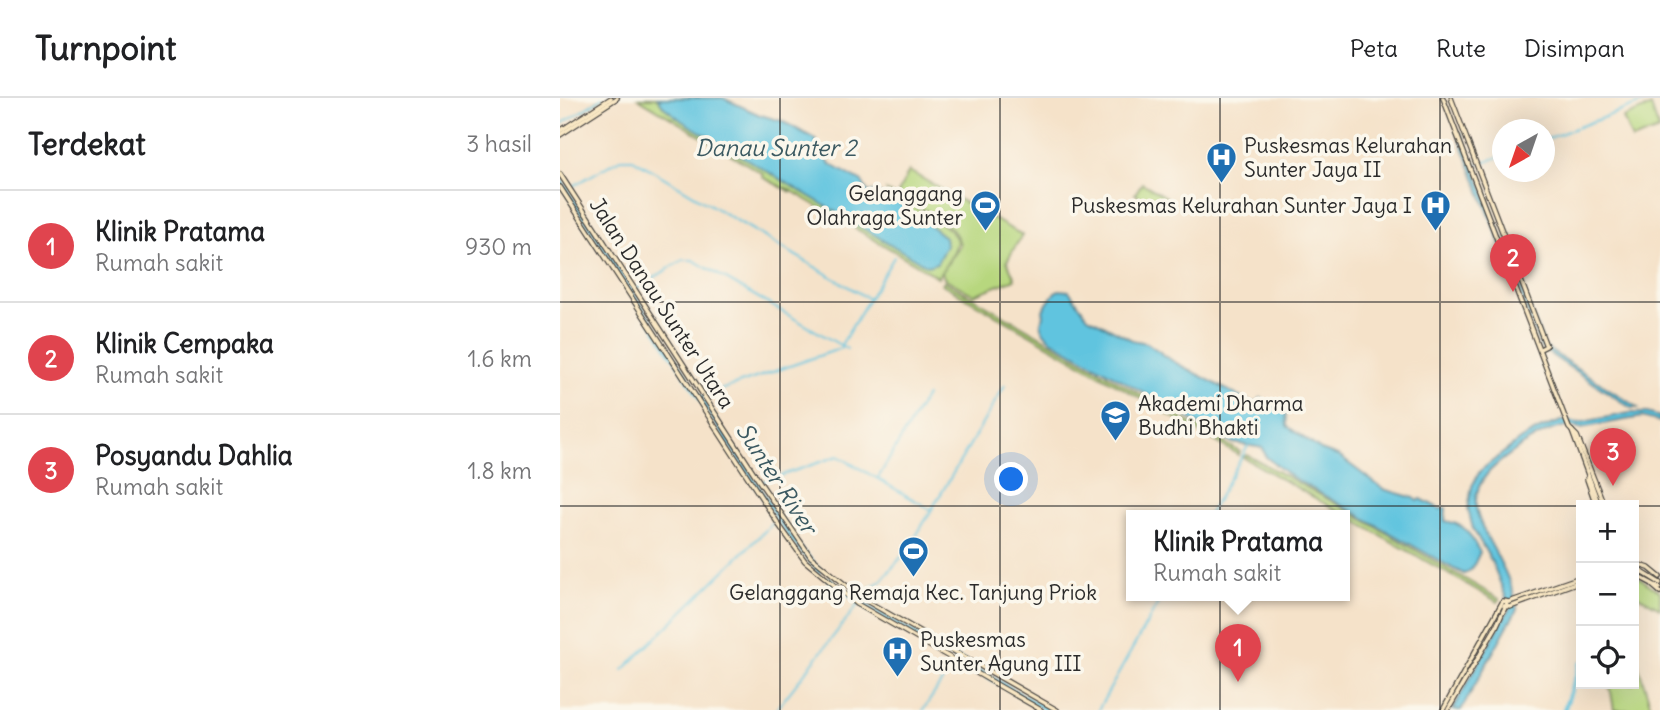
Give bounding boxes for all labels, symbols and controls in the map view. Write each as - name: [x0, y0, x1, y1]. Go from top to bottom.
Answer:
- text: Turnpoint: [35, 27, 176, 69]
- text: Peta: [1350, 33, 1398, 63]
- text: Rute: [1436, 33, 1486, 63]
- text: Disimpan: [1524, 33, 1625, 63]
- north arrow: [1492, 119, 1555, 182]
- text: Terdekat: [28, 125, 146, 163]
- text: 3 hasil: [466, 129, 532, 158]
- place label: Puskesmas Kelurahan Sunter Jaya II: [1244, 132, 1452, 183]
- water label: Danau Sunter 2: [695, 133, 859, 162]
- hospital icon: Puskesmas Kelurahan Sunter Jaya II: [1204, 140, 1238, 184]
- place label: Gelanggang Olahraga Sunter: [806, 180, 963, 231]
- sports icon: Gelanggang Olahraga Sunter: [969, 188, 1003, 232]
- hospital icon: Puskesmas Kelurahan Sunter Jaya I: [1418, 188, 1452, 232]
- street label: Jalan Danau Sunter Utara: [584, 192, 740, 414]
- place label: Puskesmas Kelurahan Sunter Jaya I: [1071, 192, 1412, 219]
- text: Klinik Pratama: [95, 215, 265, 248]
- text: 1: [46, 232, 56, 261]
- text: 930 m: [465, 232, 532, 261]
- pin: 2: [1490, 234, 1536, 292]
- text: Rumah sakit: [95, 248, 223, 277]
- text: Klinik Cempaka: [95, 327, 274, 360]
- text: 2: [45, 344, 57, 373]
- text: 1.6 km: [467, 344, 532, 373]
- text: Rumah sakit: [95, 360, 223, 389]
- place label: Akademi Dharma Budhi Bhakti: [1138, 390, 1304, 441]
- school or university icon: Akademi Dharma Budhi Bhakti: [1098, 398, 1132, 442]
- water label: Sunter River: [730, 417, 825, 541]
- pin: 3: [1590, 428, 1636, 486]
- text: Posyandu Dahlia: [95, 439, 293, 472]
- text: 3: [44, 456, 58, 485]
- text: 1.8 km: [467, 456, 532, 485]
- your location: [994, 462, 1028, 496]
- text: Rumah sakit: [95, 472, 223, 501]
- map controls: [1576, 500, 1639, 689]
- button: +: [1576, 500, 1639, 563]
- popup: [1126, 510, 1350, 601]
- text: Klinik Pratama: [1153, 525, 1323, 558]
- sports icon: Gelanggang Remaja Kec. Tanjung Priok: [896, 535, 930, 579]
- text: Rumah sakit: [1153, 558, 1281, 587]
- button: −: [1576, 563, 1639, 626]
- place label: Gelanggang Remaja Kec. Tanjung Priok: [729, 579, 1097, 606]
- pin: 1: [1215, 624, 1261, 682]
- place label: Puskesmas Sunter Agung III: [920, 626, 1081, 677]
- button: locate: [1576, 626, 1639, 689]
- hospital icon: Puskesmas Sunter Agung III: [880, 634, 914, 678]

